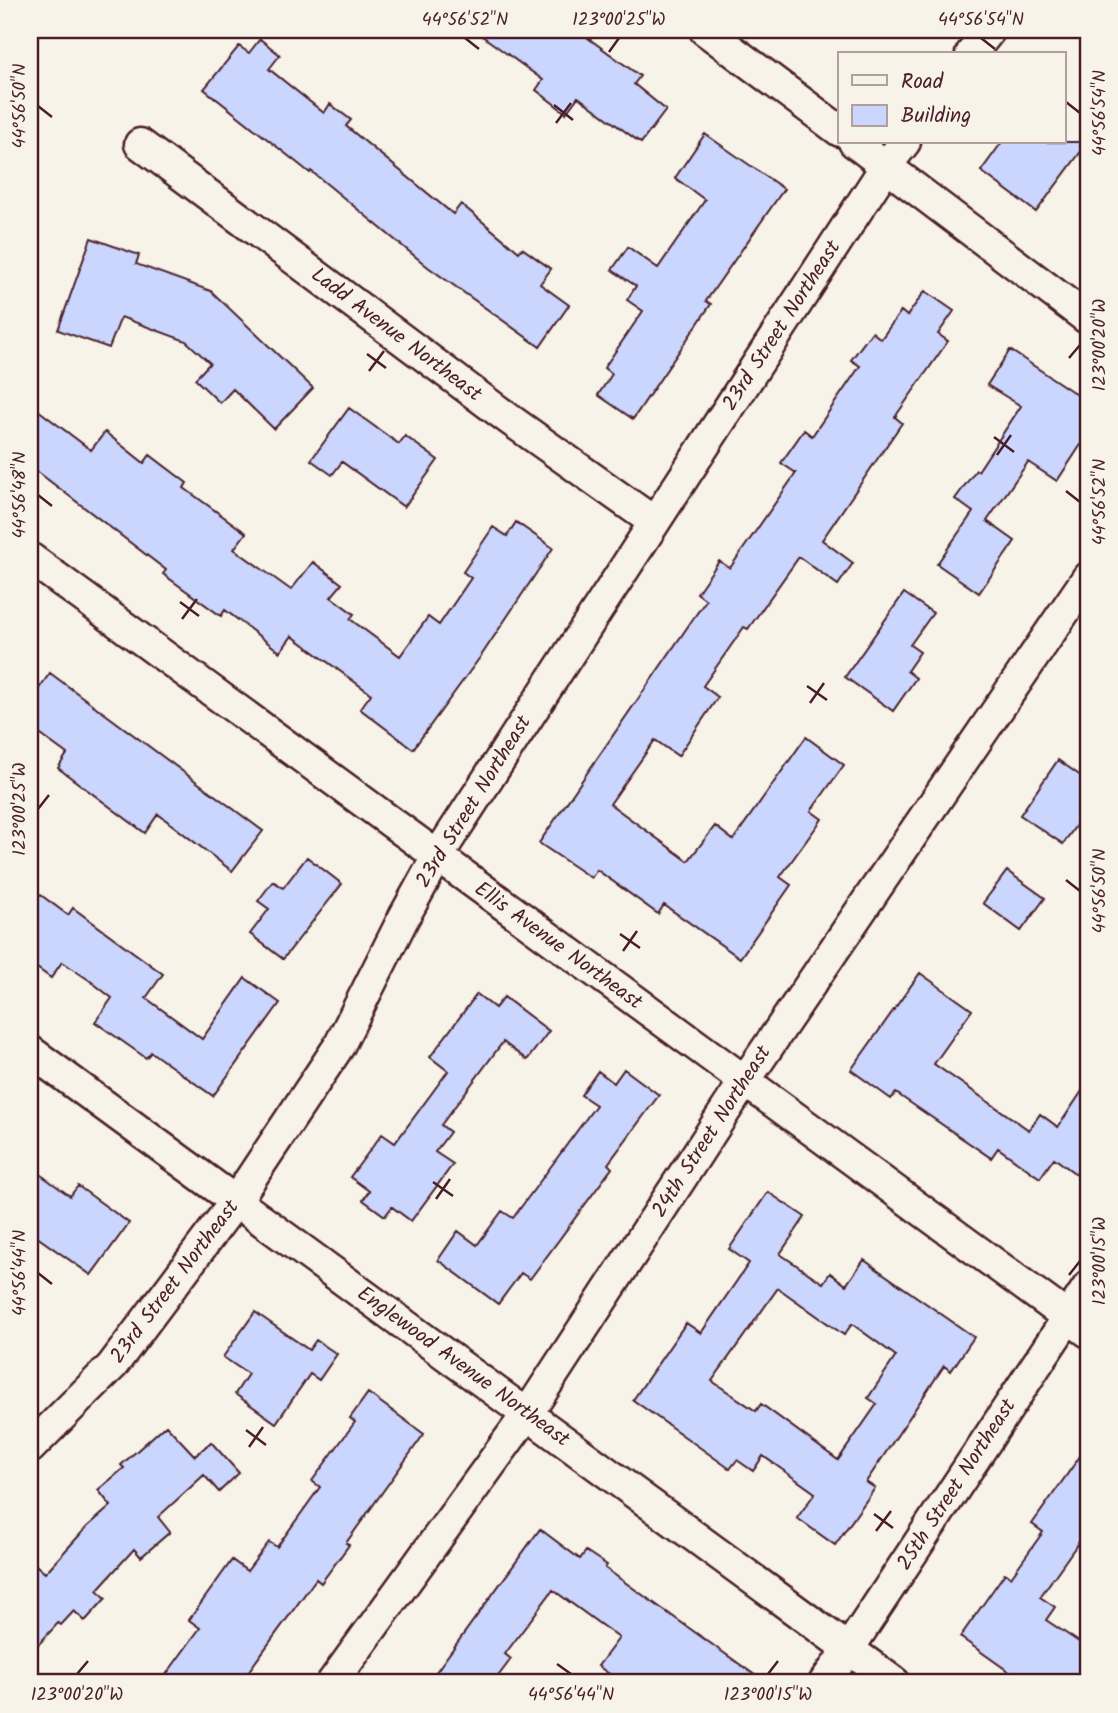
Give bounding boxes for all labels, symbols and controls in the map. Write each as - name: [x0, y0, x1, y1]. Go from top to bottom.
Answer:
- text: 44°56'52"N: [422, 6, 508, 35]
- text: 123°00'25"W: [572, 6, 666, 35]
- text: 44°56'54"N: [938, 6, 1024, 35]
- legend: [838, 52, 1066, 144]
- text: 44°56'50"N: [6, 63, 35, 149]
- text: Road: [901, 66, 944, 99]
- text: 44°56'54"N: [1086, 70, 1115, 156]
- text: Building: [901, 100, 971, 133]
- street label: 23rd Street Northeast: [714, 233, 850, 418]
- street label: Ladd Avenue Northeast: [303, 259, 489, 411]
- text: 123°00'20"W: [1086, 299, 1115, 391]
- text: 44°56'48"N: [6, 451, 35, 539]
- text: 44°56'52"N: [1086, 459, 1115, 545]
- street label: 23rd Street Northeast: [408, 708, 541, 895]
- text: 123°00'25"W: [6, 762, 35, 856]
- text: 44°56'50"N: [1086, 848, 1115, 934]
- street label: Ellis Avenue Northeast: [467, 873, 650, 1019]
- street label: 24th Street Northeast: [644, 1039, 781, 1225]
- street label: 23rd Street Northeast: [102, 1192, 248, 1371]
- text: 123°00'15"W: [1086, 1217, 1115, 1305]
- text: 44°56'44"N: [6, 1230, 35, 1316]
- street label: Englewood Avenue Northeast: [349, 1278, 577, 1456]
- street label: 25th Street Northeast: [889, 1392, 1026, 1578]
- text: 123°00'20"W: [31, 1681, 123, 1710]
- text: 44°56'44"N: [528, 1681, 614, 1710]
- text: 123°00'15"W: [724, 1681, 812, 1710]

